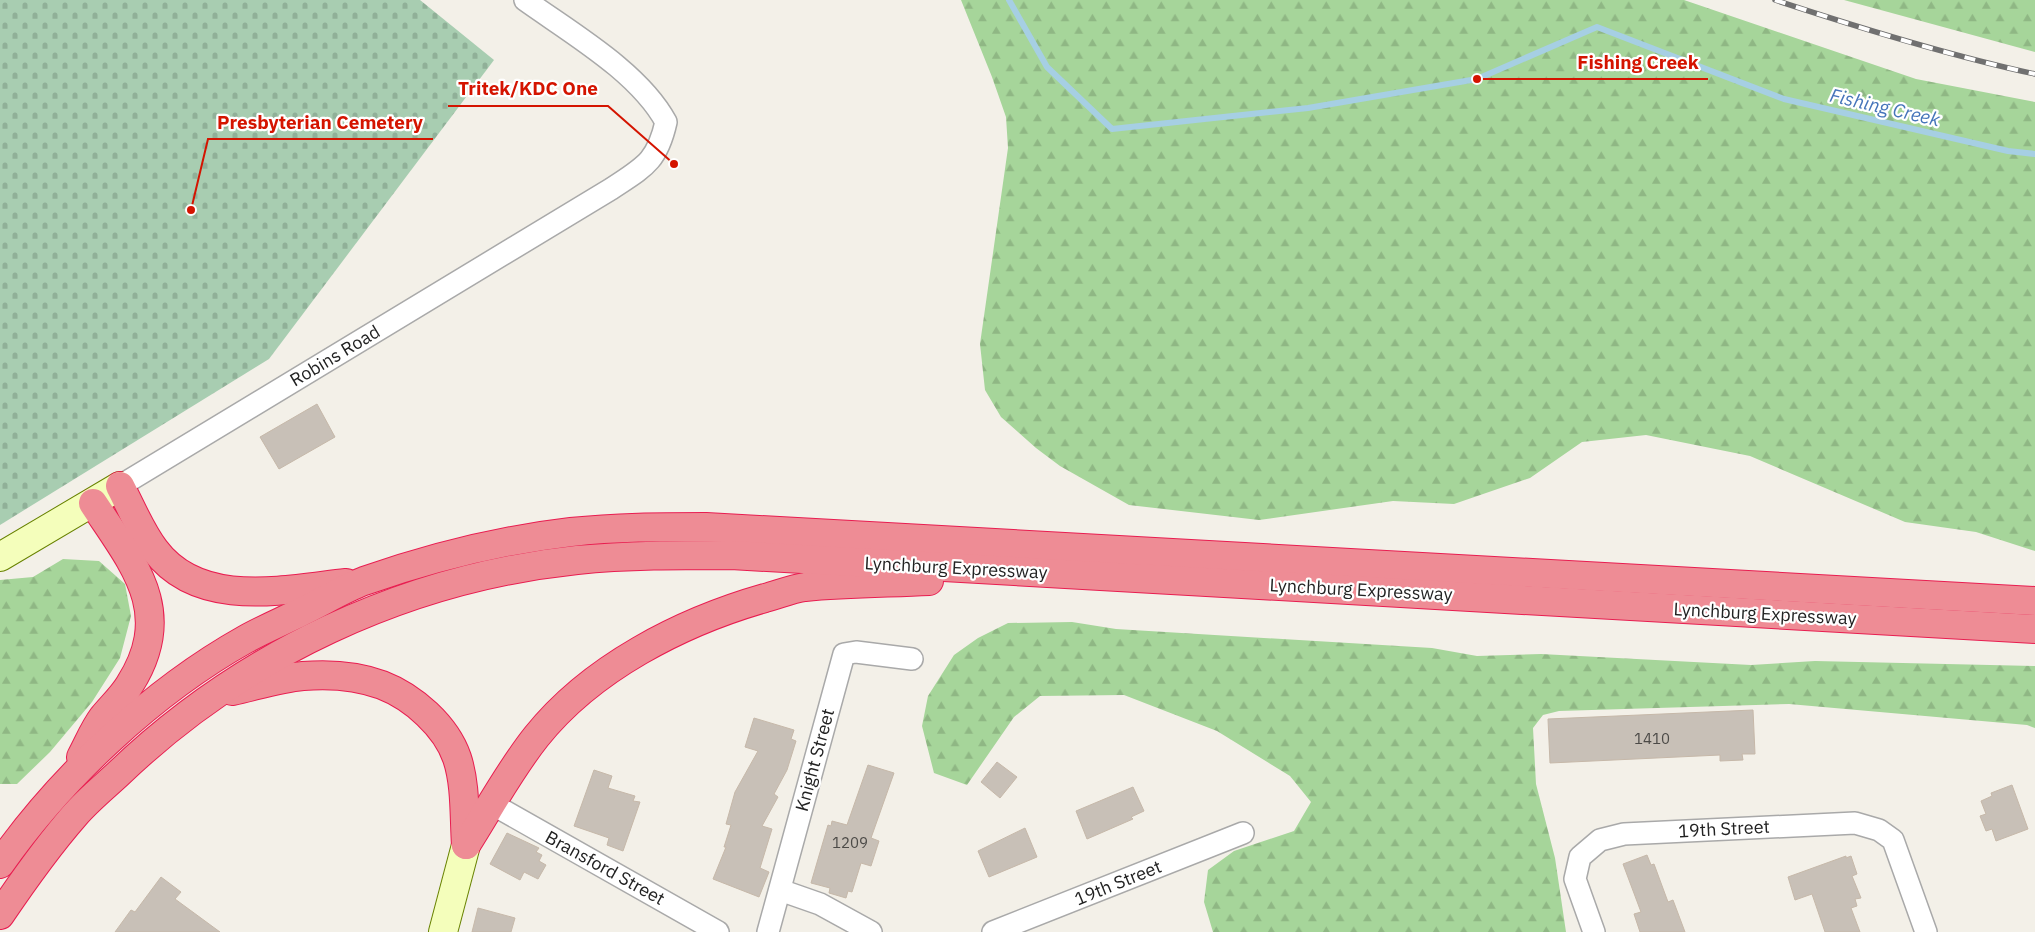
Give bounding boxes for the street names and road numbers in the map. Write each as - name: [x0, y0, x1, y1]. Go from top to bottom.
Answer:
- street label: Robins Road: [286, 320, 384, 391]
- street label: Lynchburg Expressway: [864, 551, 1048, 584]
- street label: Lynchburg Expressway: [1269, 573, 1453, 606]
- street label: Lynchburg Expressway: [1673, 597, 1857, 630]
- street label: Knight Street: [790, 706, 839, 814]
- street label: 19th Street: [1678, 815, 1770, 842]
- street label: Bransford Street: [541, 825, 669, 910]
- street label: 19th Street: [1071, 855, 1165, 910]

